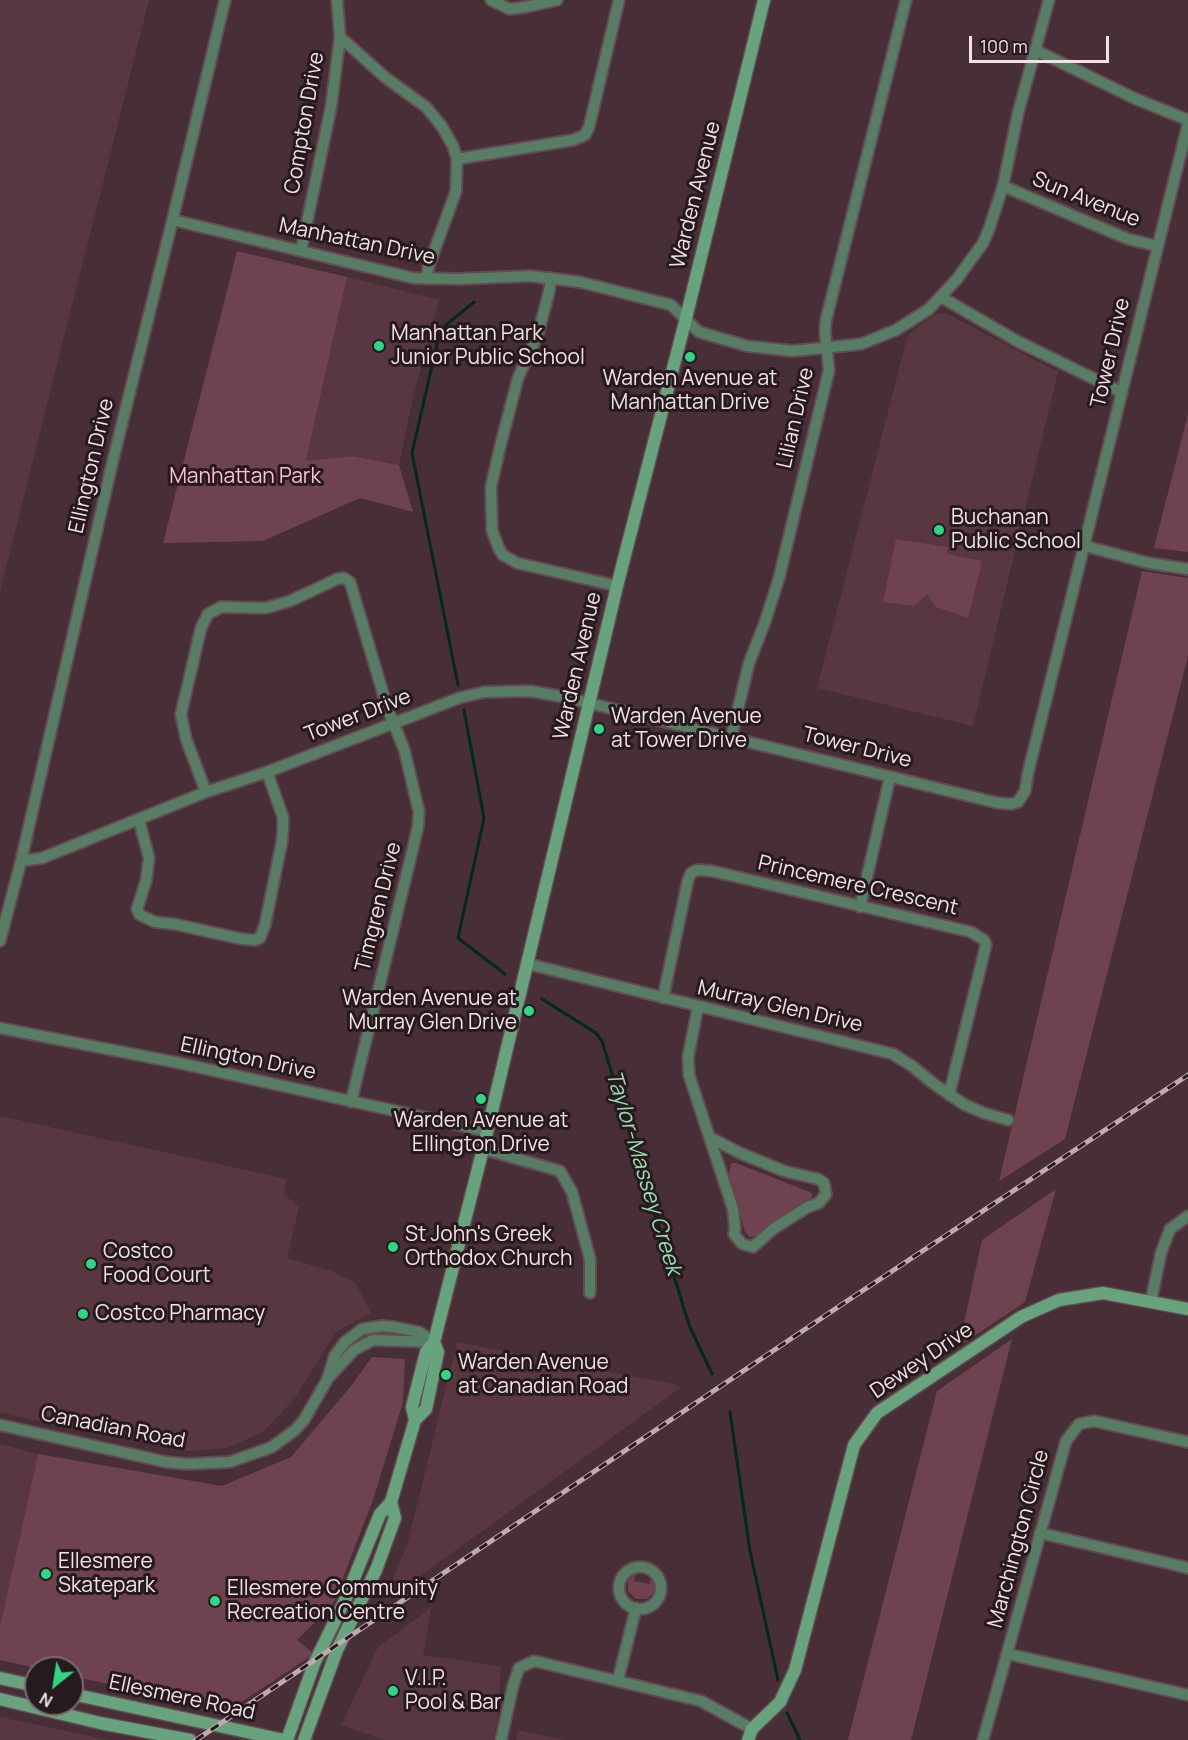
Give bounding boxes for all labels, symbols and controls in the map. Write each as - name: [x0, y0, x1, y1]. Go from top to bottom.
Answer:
- scale bar: [972, 24, 1112, 62]
- text: 100 m: [980, 34, 1028, 58]
- street label: Compton Drive: [280, 50, 330, 196]
- street label: Warden Avenue: [666, 119, 726, 271]
- street label: Sun Avenue: [1028, 167, 1144, 233]
- street label: Manhattan Drive: [277, 213, 437, 271]
- street label: Tower Drive: [1086, 296, 1136, 410]
- place label: Manhattan Park Junior Public School: [391, 321, 585, 371]
- marker: Manhattan Park Junior Public School: [372, 339, 386, 353]
- marker: Warden Avenue at Manhattan Drive: [683, 350, 697, 364]
- street label: Lilian Drive: [772, 365, 820, 471]
- place label: Warden Avenue at Manhattan Drive: [603, 366, 777, 416]
- street label: Ellington Drive: [64, 396, 120, 536]
- park label: Manhattan Park: [169, 464, 321, 490]
- place label: Buchanan Public School: [951, 505, 1081, 555]
- marker: Buchanan Public School: [932, 523, 946, 537]
- street label: Warden Avenue: [549, 590, 607, 742]
- street label: Tower Drive: [301, 684, 415, 748]
- place label: Warden Avenue at Tower Drive: [611, 704, 762, 754]
- marker: Warden Avenue at Tower Drive: [592, 722, 606, 736]
- street label: Tower Drive: [800, 722, 914, 774]
- street label: Timgren Drive: [351, 840, 407, 974]
- street label: Princemere Crescent: [756, 851, 960, 921]
- street label: Murray Glen Drive: [695, 976, 865, 1038]
- place label: Warden Avenue at Murray Glen Drive: [342, 986, 517, 1036]
- marker: Warden Avenue at Murray Glen Drive: [522, 1004, 536, 1018]
- street label: Ellington Drive: [178, 1032, 318, 1086]
- water label: Taylor-Massey Creek: [599, 1067, 687, 1279]
- marker: Warden Avenue at Ellington Drive: [474, 1092, 488, 1106]
- place label: Warden Avenue at Ellington Drive: [394, 1108, 568, 1158]
- place label: St John's Greek Orthodox Church: [405, 1222, 572, 1272]
- place label: Costco Food Court: [103, 1239, 211, 1289]
- marker: St John's Greek Orthodox Church: [386, 1240, 400, 1254]
- marker: Costco Food Court: [84, 1257, 98, 1271]
- place label: Costco Pharmacy: [95, 1301, 265, 1327]
- marker: Costco Pharmacy: [76, 1307, 90, 1321]
- street label: Dewey Drive: [866, 1318, 978, 1404]
- place label: Warden Avenue at Canadian Road: [458, 1350, 629, 1400]
- marker: Warden Avenue at Canadian Road: [439, 1368, 453, 1382]
- street label: Canadian Road: [39, 1402, 187, 1454]
- street label: Marchington Circle: [983, 1447, 1055, 1631]
- place label: Ellesmere Skatepark: [58, 1549, 155, 1599]
- marker: Ellesmere Skatepark: [39, 1567, 53, 1581]
- place label: Ellesmere Community Recreation Centre: [227, 1576, 438, 1626]
- marker: Ellesmere Community Recreation Centre: [208, 1594, 222, 1608]
- north arrow: [24, 1656, 84, 1716]
- place label: V.I.P. Pool & Bar: [405, 1666, 502, 1716]
- street label: Ellesmere Road: [107, 1670, 257, 1726]
- marker: V.I.P. Pool & Bar: [386, 1684, 400, 1698]
- text: N: [36, 1687, 56, 1712]

